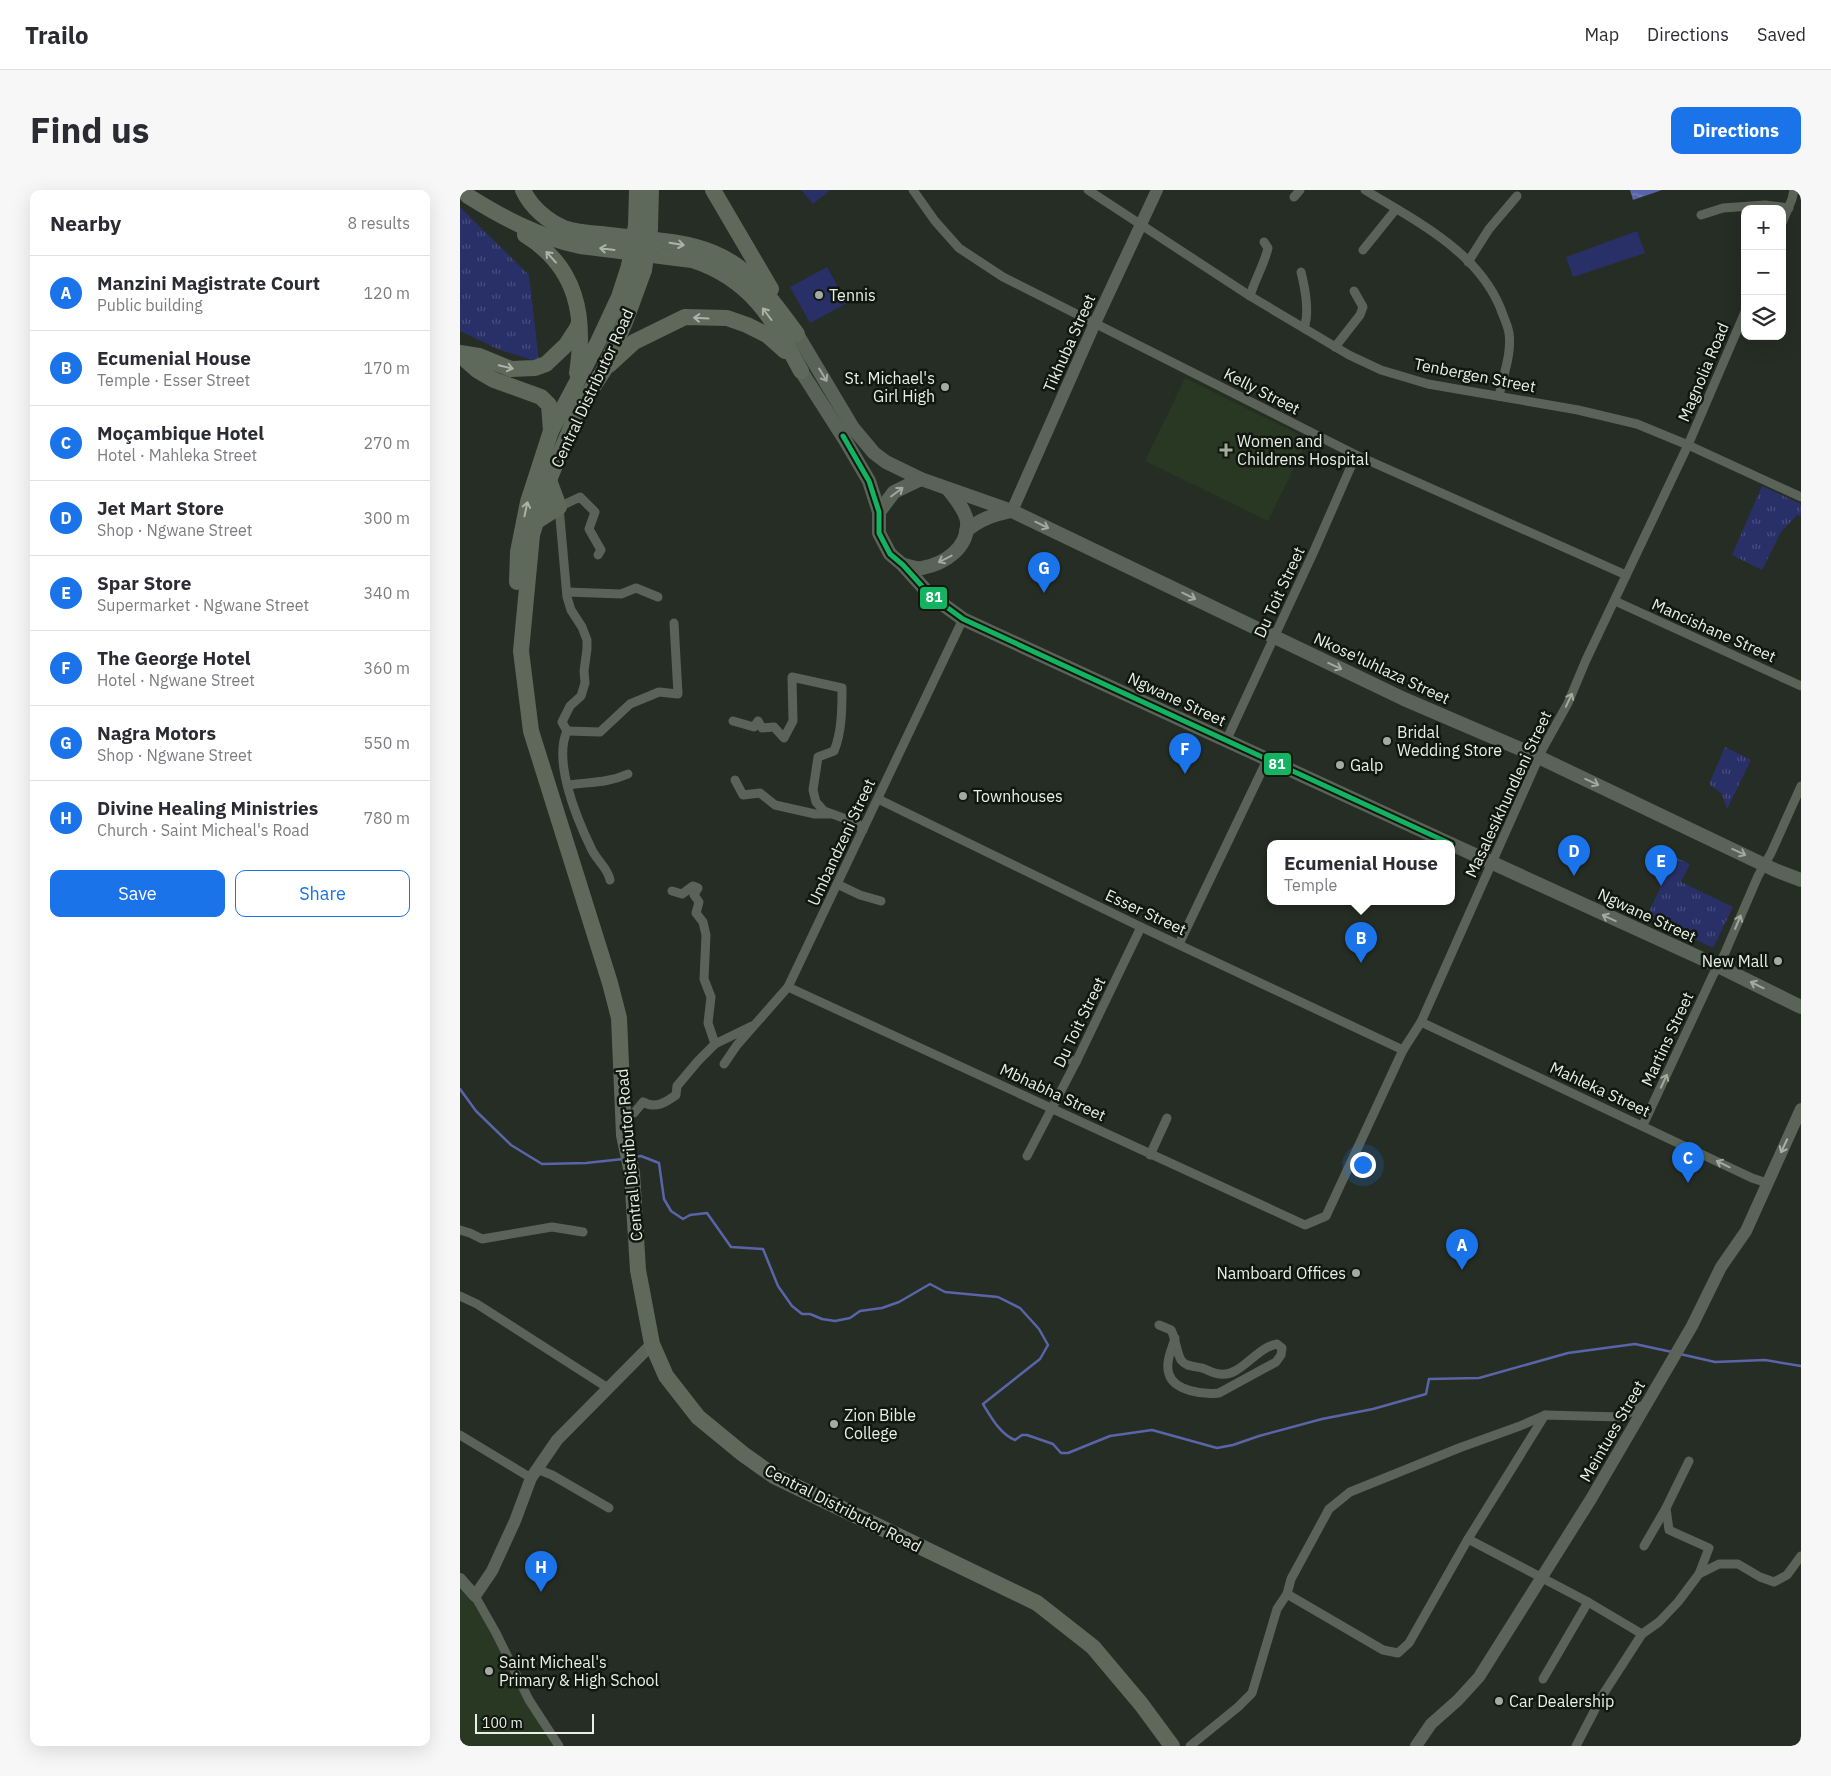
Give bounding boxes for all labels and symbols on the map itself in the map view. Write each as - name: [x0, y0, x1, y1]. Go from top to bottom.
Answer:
- one-way arrow: [669, 239, 685, 249]
- one-way arrow: [599, 244, 615, 254]
- one-way arrow: [545, 251, 557, 264]
- place label: Tennis: [829, 285, 876, 305]
- marker: Tennis: [813, 289, 825, 301]
- street label: Tikhuba Street: [1038, 291, 1100, 395]
- street label: Central Distributor Road: [546, 305, 638, 471]
- one-way arrow: [761, 308, 772, 321]
- one-way arrow: [693, 313, 710, 323]
- street label: Magnolia Road: [1673, 320, 1733, 424]
- street label: Tenbergen Street: [1412, 353, 1538, 397]
- one-way arrow: [498, 363, 514, 372]
- street label: Kelly Street: [1221, 363, 1303, 419]
- one-way arrow: [818, 368, 828, 382]
- place label: St. Michael's Girl High: [844, 368, 935, 406]
- marker: St. Michael's Girl High: [939, 381, 951, 393]
- place label: Women and Childrens Hospital: [1237, 431, 1369, 469]
- marker: Women and Childrens Hospital: [1219, 443, 1233, 457]
- one-way arrow: [890, 487, 904, 497]
- one-way arrow: [522, 502, 531, 518]
- one-way arrow: [1034, 521, 1049, 531]
- street label: Du Toit Street: [1249, 543, 1309, 641]
- pin: G: [1028, 552, 1060, 593]
- one-way arrow: [939, 554, 953, 564]
- line badge: 81: [919, 586, 948, 610]
- text: 81: [926, 588, 943, 606]
- one-way arrow: [1181, 591, 1196, 601]
- street label: Mancishane Street: [1649, 594, 1779, 666]
- street label: Nkose'luhlaza Street: [1311, 628, 1453, 708]
- one-way arrow: [1327, 662, 1342, 671]
- street label: Ngwane Street: [1125, 668, 1229, 730]
- one-way arrow: [1565, 692, 1575, 707]
- street label: Masalesikhundleni Street: [1461, 707, 1555, 881]
- place label: Bridal Wedding Store: [1397, 722, 1502, 760]
- pin: F: [1169, 733, 1201, 774]
- marker: Bridal Wedding Store: [1381, 735, 1393, 747]
- line badge: 81: [1263, 752, 1292, 776]
- text: 81: [1269, 755, 1286, 773]
- place label: Galp: [1350, 755, 1383, 775]
- marker: Galp: [1334, 759, 1346, 771]
- street label: Umbandzeni Street: [803, 775, 879, 909]
- one-way arrow: [1584, 778, 1599, 788]
- place label: Townhouses: [973, 786, 1063, 806]
- marker: Townhouses: [957, 790, 969, 802]
- pin: D: [1558, 835, 1590, 876]
- pin: E: [1645, 845, 1677, 886]
- one-way arrow: [1731, 848, 1746, 857]
- street label: Ngwane Street: [1595, 884, 1699, 946]
- street label: Esser Street: [1102, 885, 1190, 939]
- one-way arrow: [1602, 912, 1617, 922]
- one-way arrow: [1734, 915, 1744, 930]
- pin: B: [1345, 922, 1377, 963]
- place label: New Mall: [1702, 951, 1768, 971]
- marker: New Mall: [1772, 955, 1784, 967]
- street label: Du Toit Street: [1049, 974, 1109, 1070]
- one-way arrow: [1750, 980, 1765, 989]
- street label: Martins Street: [1636, 989, 1698, 1089]
- street label: Mahleka Street: [1547, 1057, 1653, 1121]
- street label: Mbhabha Street: [997, 1059, 1109, 1125]
- street label: Central Distributor Road: [611, 1068, 647, 1242]
- one-way arrow: [1659, 1074, 1669, 1089]
- one-way arrow: [1779, 1138, 1788, 1153]
- pin: C: [1672, 1142, 1704, 1183]
- your location: [1350, 1152, 1376, 1178]
- one-way arrow: [1715, 1159, 1730, 1169]
- pin: A: [1446, 1229, 1478, 1270]
- place label: Namboard Offices: [1216, 1263, 1346, 1283]
- marker: Namboard Offices: [1350, 1267, 1362, 1279]
- street label: Meintues Street: [1575, 1377, 1649, 1485]
- place label: Zion Bible College: [844, 1405, 916, 1443]
- marker: Zion Bible College: [828, 1418, 840, 1430]
- street label: Central Distributor Road: [761, 1460, 925, 1556]
- pin: H: [525, 1551, 557, 1592]
- place label: Saint Micheal's Primary & High School: [499, 1652, 659, 1690]
- marker: Saint Micheal's Primary & High School: [483, 1665, 495, 1677]
- place label: Car Dealership: [1509, 1691, 1614, 1711]
- marker: Car Dealership: [1493, 1695, 1505, 1707]
- scale bar: [475, 1711, 594, 1734]

